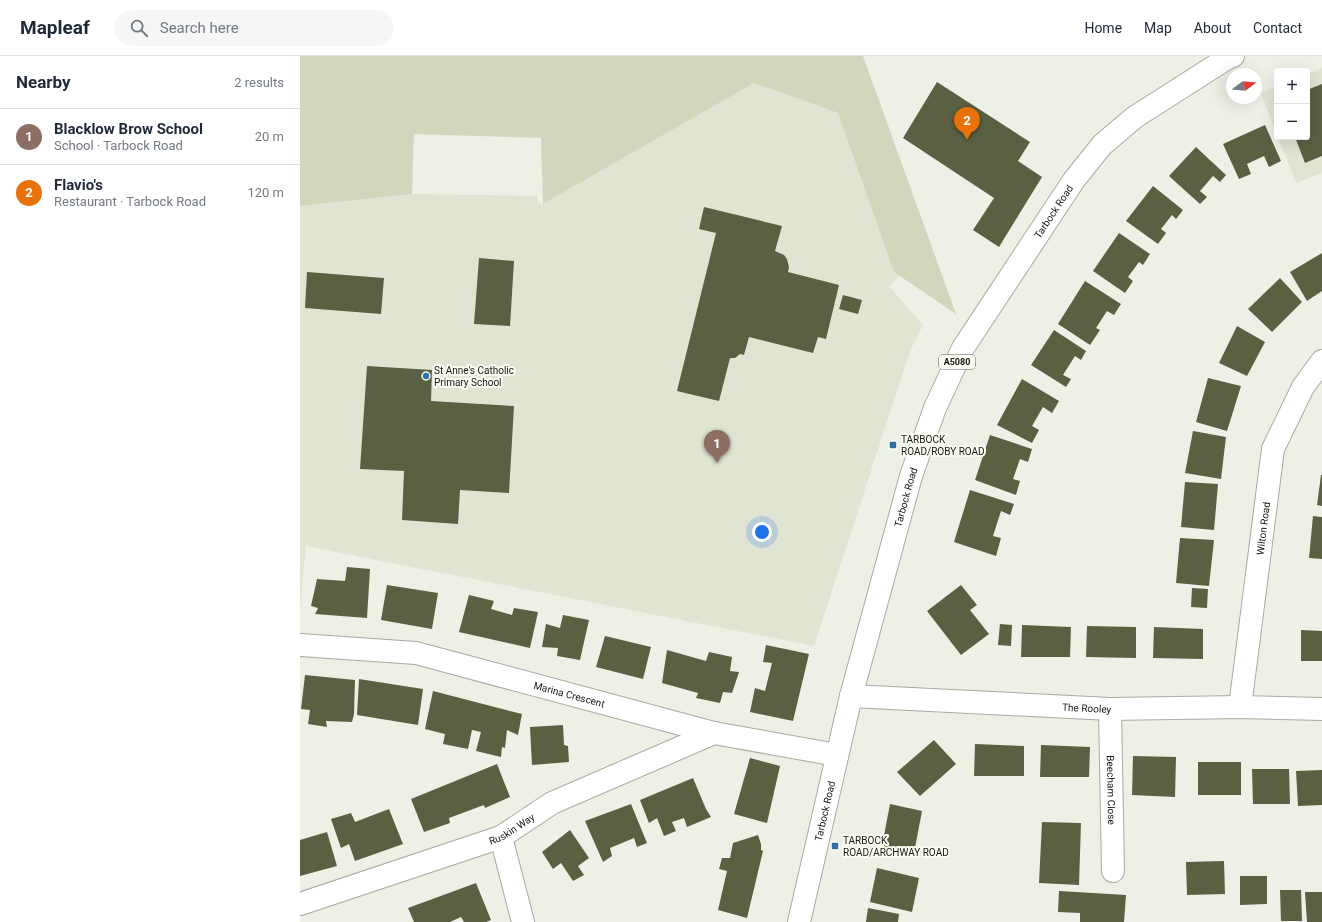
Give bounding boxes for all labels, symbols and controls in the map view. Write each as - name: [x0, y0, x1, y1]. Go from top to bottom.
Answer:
- search box: [114, 10, 394, 46]
- text: Mapleaf: [20, 16, 90, 39]
- icon: search: [128, 17, 150, 39]
- text: Search here: [160, 19, 239, 37]
- text: Home: [1084, 20, 1122, 36]
- text: Map: [1144, 20, 1172, 36]
- text: About: [1194, 20, 1231, 36]
- text: Contact: [1253, 20, 1302, 36]
- north arrow: [1226, 68, 1262, 104]
- map controls: [1274, 68, 1310, 140]
- button: +: [1274, 68, 1310, 104]
- text: Nearby: [16, 72, 71, 92]
- text: 2 results: [234, 75, 284, 90]
- button: −: [1274, 104, 1310, 140]
- pin: 2: [954, 107, 980, 140]
- text: Blacklow Brow School: [54, 120, 203, 138]
- text: 1: [25, 129, 33, 144]
- text: 20 m: [255, 129, 284, 144]
- text: School · Tarbock Road: [54, 138, 183, 153]
- text: Flavio's: [54, 176, 103, 194]
- street label: Tarbock Road: [1032, 183, 1075, 240]
- text: 2: [25, 185, 33, 200]
- text: 120 m: [247, 185, 284, 200]
- text: Restaurant · Tarbock Road: [54, 194, 206, 209]
- road number: A5080: [939, 355, 975, 369]
- place label: St Anne's Catholic Primary School: [434, 365, 514, 388]
- marker: St Anne's Catholic Primary School: [421, 371, 431, 381]
- pin: 1: [704, 430, 730, 463]
- place label: TARBOCK ROAD/ROBY ROAD: [901, 434, 985, 457]
- marker: TARBOCK ROAD/ROBY ROAD: [888, 440, 898, 450]
- street label: Tarbock Road: [892, 466, 920, 528]
- street label: Wilton Road: [1254, 501, 1272, 556]
- your location: [752, 522, 772, 542]
- street label: Marina Crescent: [532, 680, 606, 709]
- street label: The Rooley: [1062, 702, 1112, 715]
- street label: Beecham Close: [1105, 755, 1117, 825]
- street label: Tarbock Road: [813, 780, 837, 842]
- street label: Ruskin Way: [488, 811, 537, 847]
- place label: TARBOCK ROAD/ARCHWAY ROAD: [843, 835, 949, 858]
- marker: TARBOCK ROAD/ARCHWAY ROAD: [830, 841, 840, 851]

